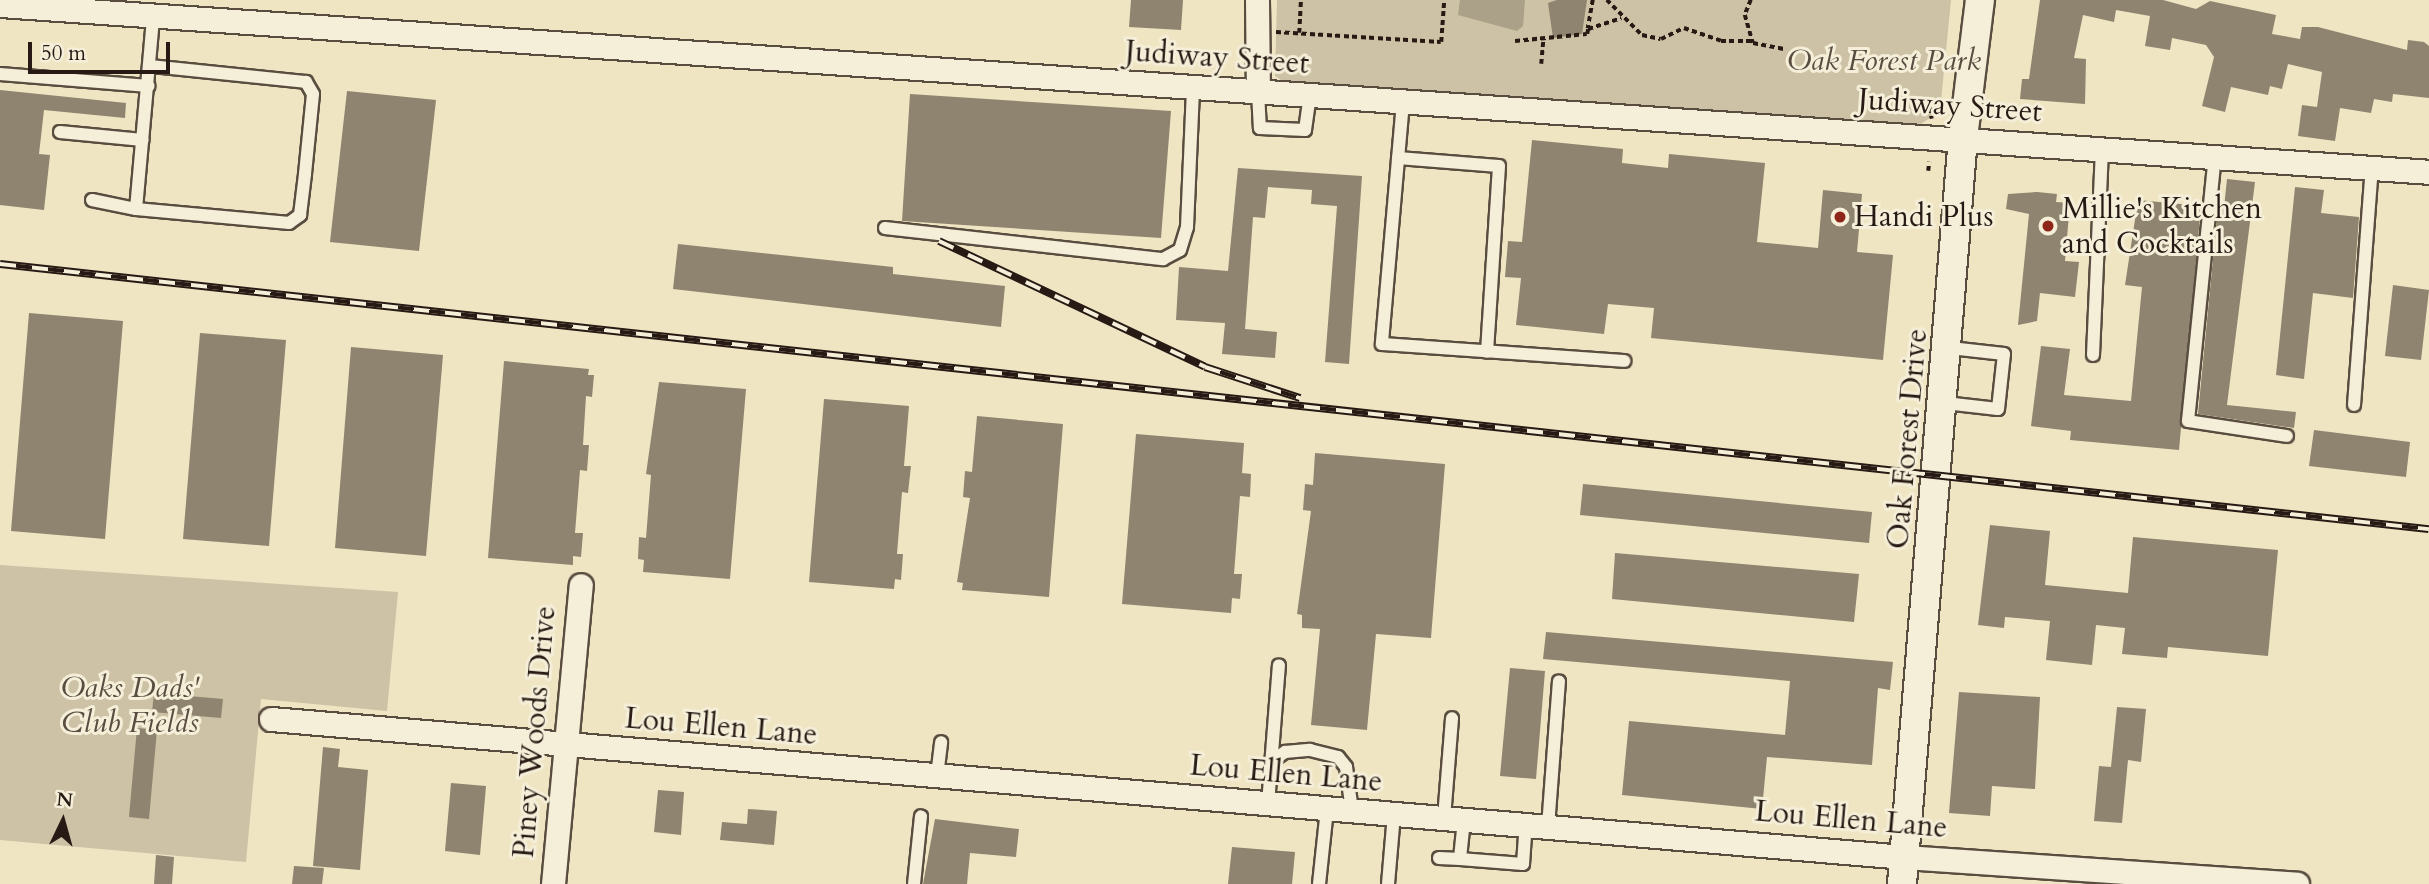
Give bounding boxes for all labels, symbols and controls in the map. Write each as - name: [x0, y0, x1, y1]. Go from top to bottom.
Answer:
- scale bar: [32, 28, 173, 72]
- street label: Judiway Street: [1124, 34, 1310, 82]
- text: 50 m: [41, 39, 86, 68]
- park label: Oak Forest Park: [1787, 43, 1981, 79]
- street label: Judiway Street: [1857, 82, 2043, 130]
- place label: Millie's Kitchen and Cocktails: [2062, 191, 2262, 262]
- place label: Handi Plus: [1854, 199, 1993, 235]
- marker: Handi Plus: [1832, 209, 1848, 225]
- marker: Millie's Kitchen and Cocktails: [2040, 218, 2056, 234]
- street label: Oak Forest Drive: [1880, 327, 1936, 551]
- street label: Piney Woods Drive: [506, 604, 564, 860]
- park label: Oaks Dads' Club Fields: [60, 670, 200, 740]
- street label: Lou Ellen Lane: [623, 701, 819, 753]
- street label: Lou Ellen Lane: [1188, 748, 1384, 800]
- north arrow: [28, 786, 98, 856]
- text: N: [55, 786, 74, 814]
- street label: Lou Ellen Lane: [1753, 794, 1949, 846]

